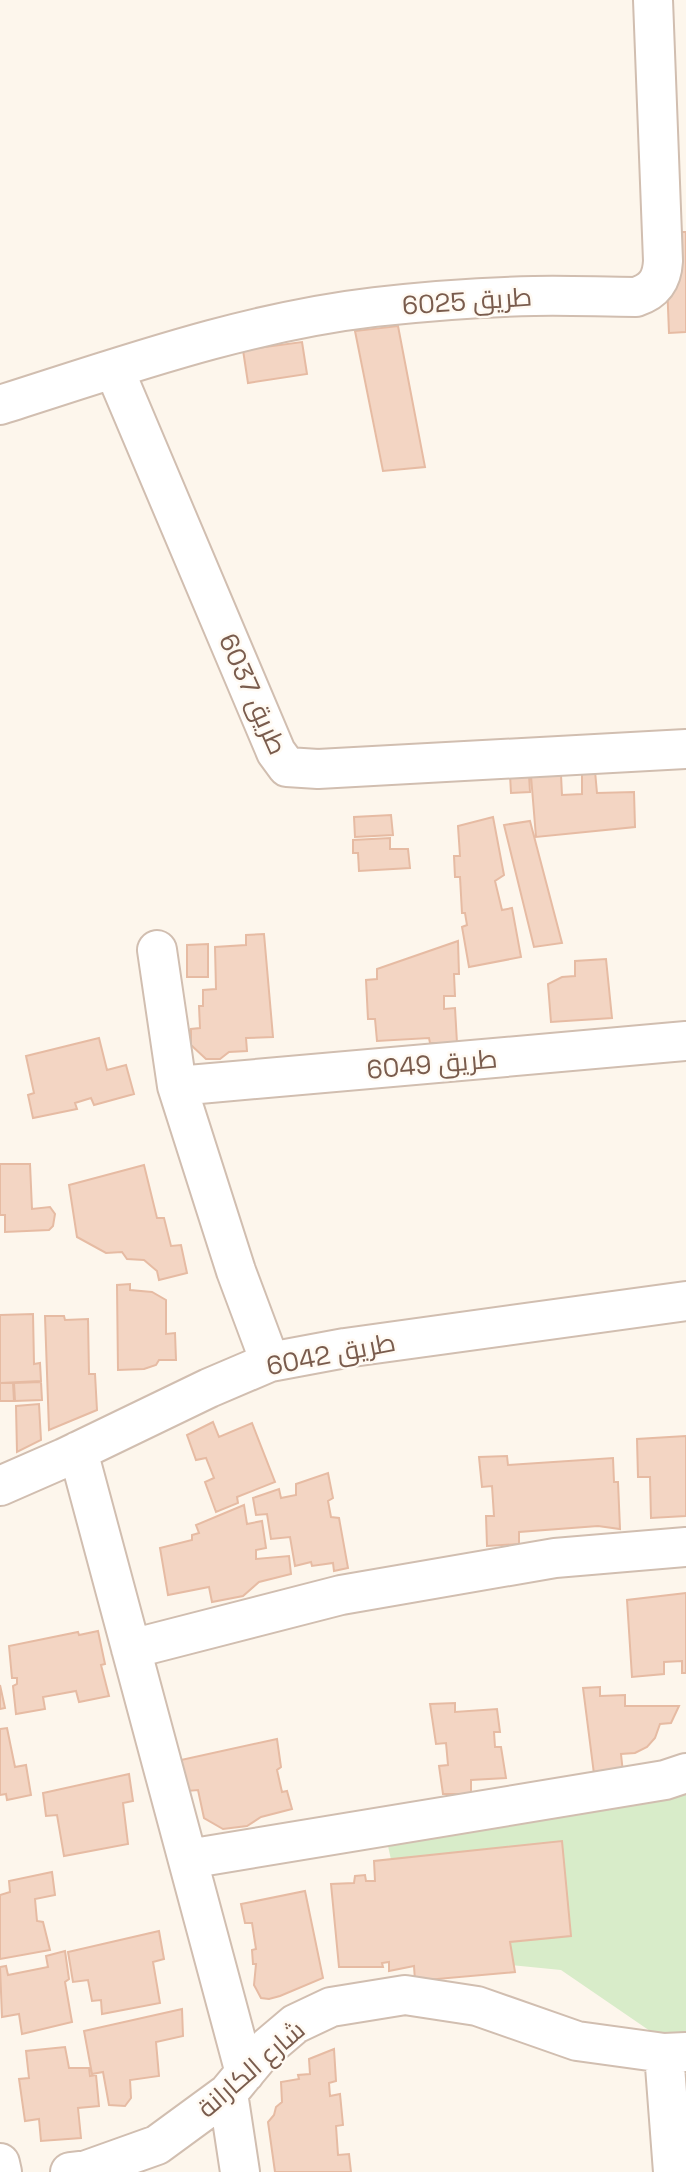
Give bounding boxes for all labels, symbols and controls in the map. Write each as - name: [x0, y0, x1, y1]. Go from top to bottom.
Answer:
- street label: طريق 6025: [401, 280, 533, 322]
- street label: طريق 6037: [211, 628, 295, 760]
- street label: طريق 6049: [365, 1041, 499, 1087]
- street label: طريق 6042: [264, 1325, 398, 1383]
- street label: شارع الكارانة: [190, 2013, 312, 2125]

